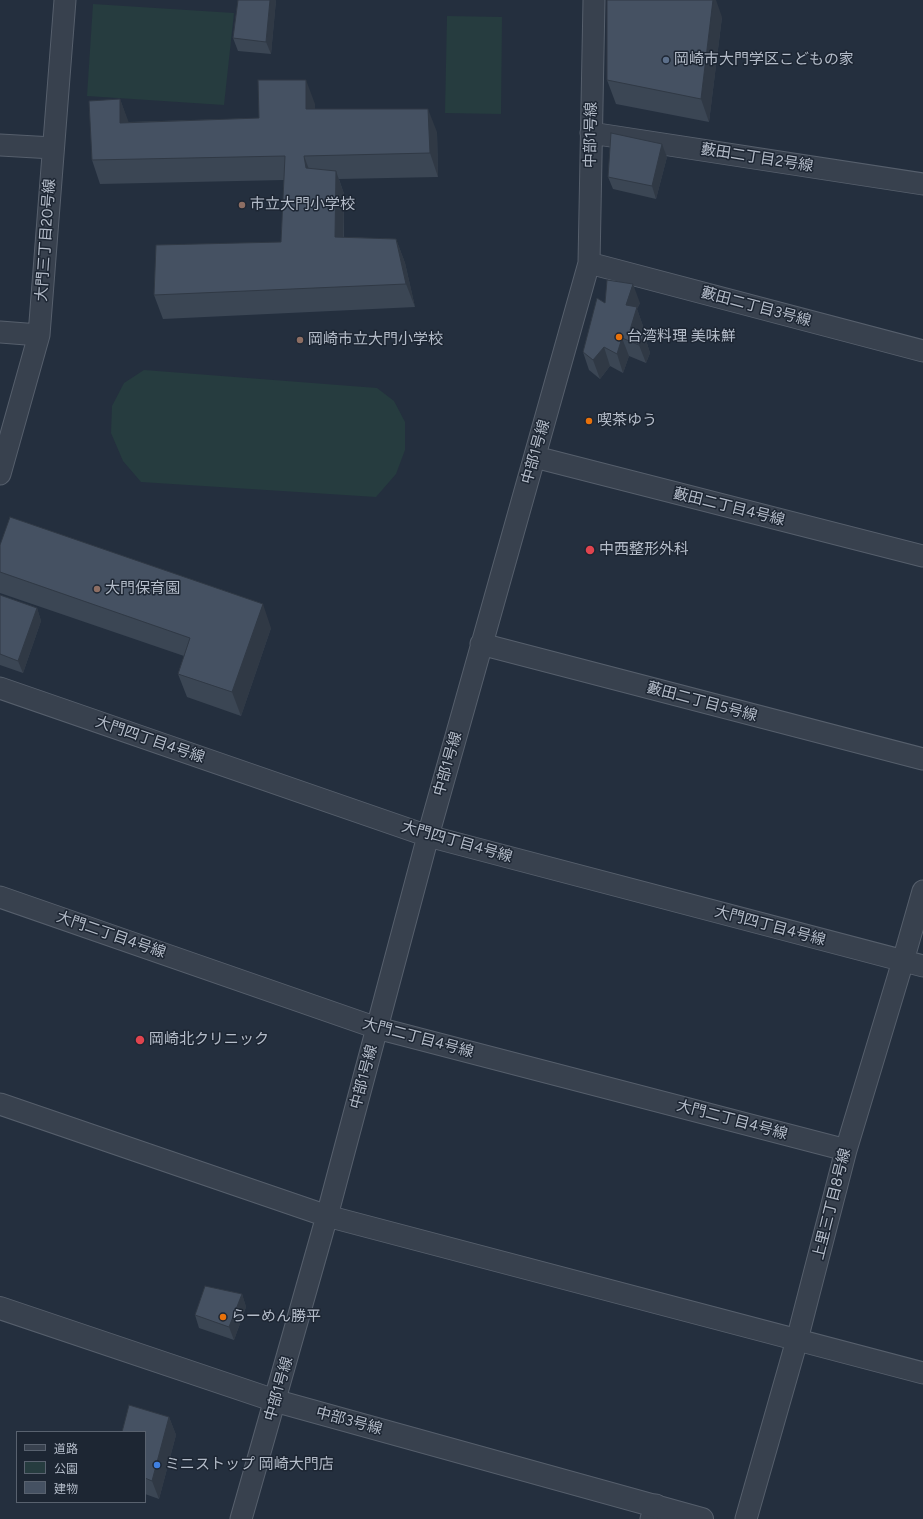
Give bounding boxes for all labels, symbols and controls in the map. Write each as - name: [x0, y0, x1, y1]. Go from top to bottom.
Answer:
- place label: 岡崎市大門学区こどもの家: [674, 51, 854, 69]
- marker: 岡崎市大門学区こどもの家: [661, 55, 671, 65]
- street label: 中部1号線: [581, 102, 601, 168]
- street label: 藪田二丁目2号線: [700, 140, 814, 176]
- street label: 大門三丁目20号線: [33, 178, 59, 302]
- place label: 市立大門小学校: [250, 196, 355, 214]
- marker: 市立大門小学校: [237, 200, 247, 210]
- street label: 藪田二丁目3号線: [699, 284, 813, 330]
- place label: 台湾料理 美味鮮: [627, 328, 736, 346]
- place label: 岡崎市立大門小学校: [308, 331, 443, 349]
- marker: 台湾料理 美味鮮: [614, 332, 624, 342]
- marker: 岡崎市立大門小学校: [295, 335, 305, 345]
- place label: 喫茶ゆう: [597, 412, 657, 430]
- marker: 喫茶ゆう: [584, 416, 594, 426]
- street label: 中部1号線: [518, 418, 554, 486]
- street label: 藪田二丁目4号線: [671, 484, 787, 530]
- place label: 中西整形外科: [599, 541, 689, 559]
- marker: 中西整形外科: [584, 544, 596, 556]
- place label: 大門保育園: [105, 580, 180, 598]
- marker: 大門保育園: [92, 584, 102, 594]
- street label: 藪田二丁目5号線: [645, 679, 759, 725]
- street label: 大門四丁目4号線: [93, 713, 207, 767]
- street label: 中部1号線: [430, 730, 466, 798]
- street label: 大門四丁目4号線: [400, 818, 514, 866]
- street label: 大門四丁目4号線: [712, 903, 828, 949]
- street label: 大門二丁目4号線: [54, 908, 168, 962]
- street label: 大門二丁目4号線: [360, 1015, 476, 1061]
- place label: 岡崎北クリニック: [149, 1031, 269, 1049]
- marker: 岡崎北クリニック: [134, 1034, 146, 1046]
- street label: 中部1号線: [347, 1043, 381, 1111]
- street label: 大門二丁目4号線: [674, 1097, 790, 1143]
- street label: 上里三丁目8号線: [809, 1146, 855, 1262]
- place label: らーめん勝平: [231, 1308, 321, 1326]
- marker: らーめん勝平: [218, 1312, 228, 1322]
- street label: 中部1号線: [261, 1355, 297, 1423]
- street label: 中部3号線: [314, 1403, 384, 1439]
- legend: [16, 1431, 146, 1503]
- text: 道路: [54, 1442, 78, 1456]
- place label: ミニストップ 岡崎大門店: [165, 1456, 334, 1474]
- marker: ミニストップ 岡崎大門店: [152, 1460, 162, 1470]
- text: 公園: [54, 1462, 78, 1476]
- text: 建物: [54, 1482, 78, 1496]

